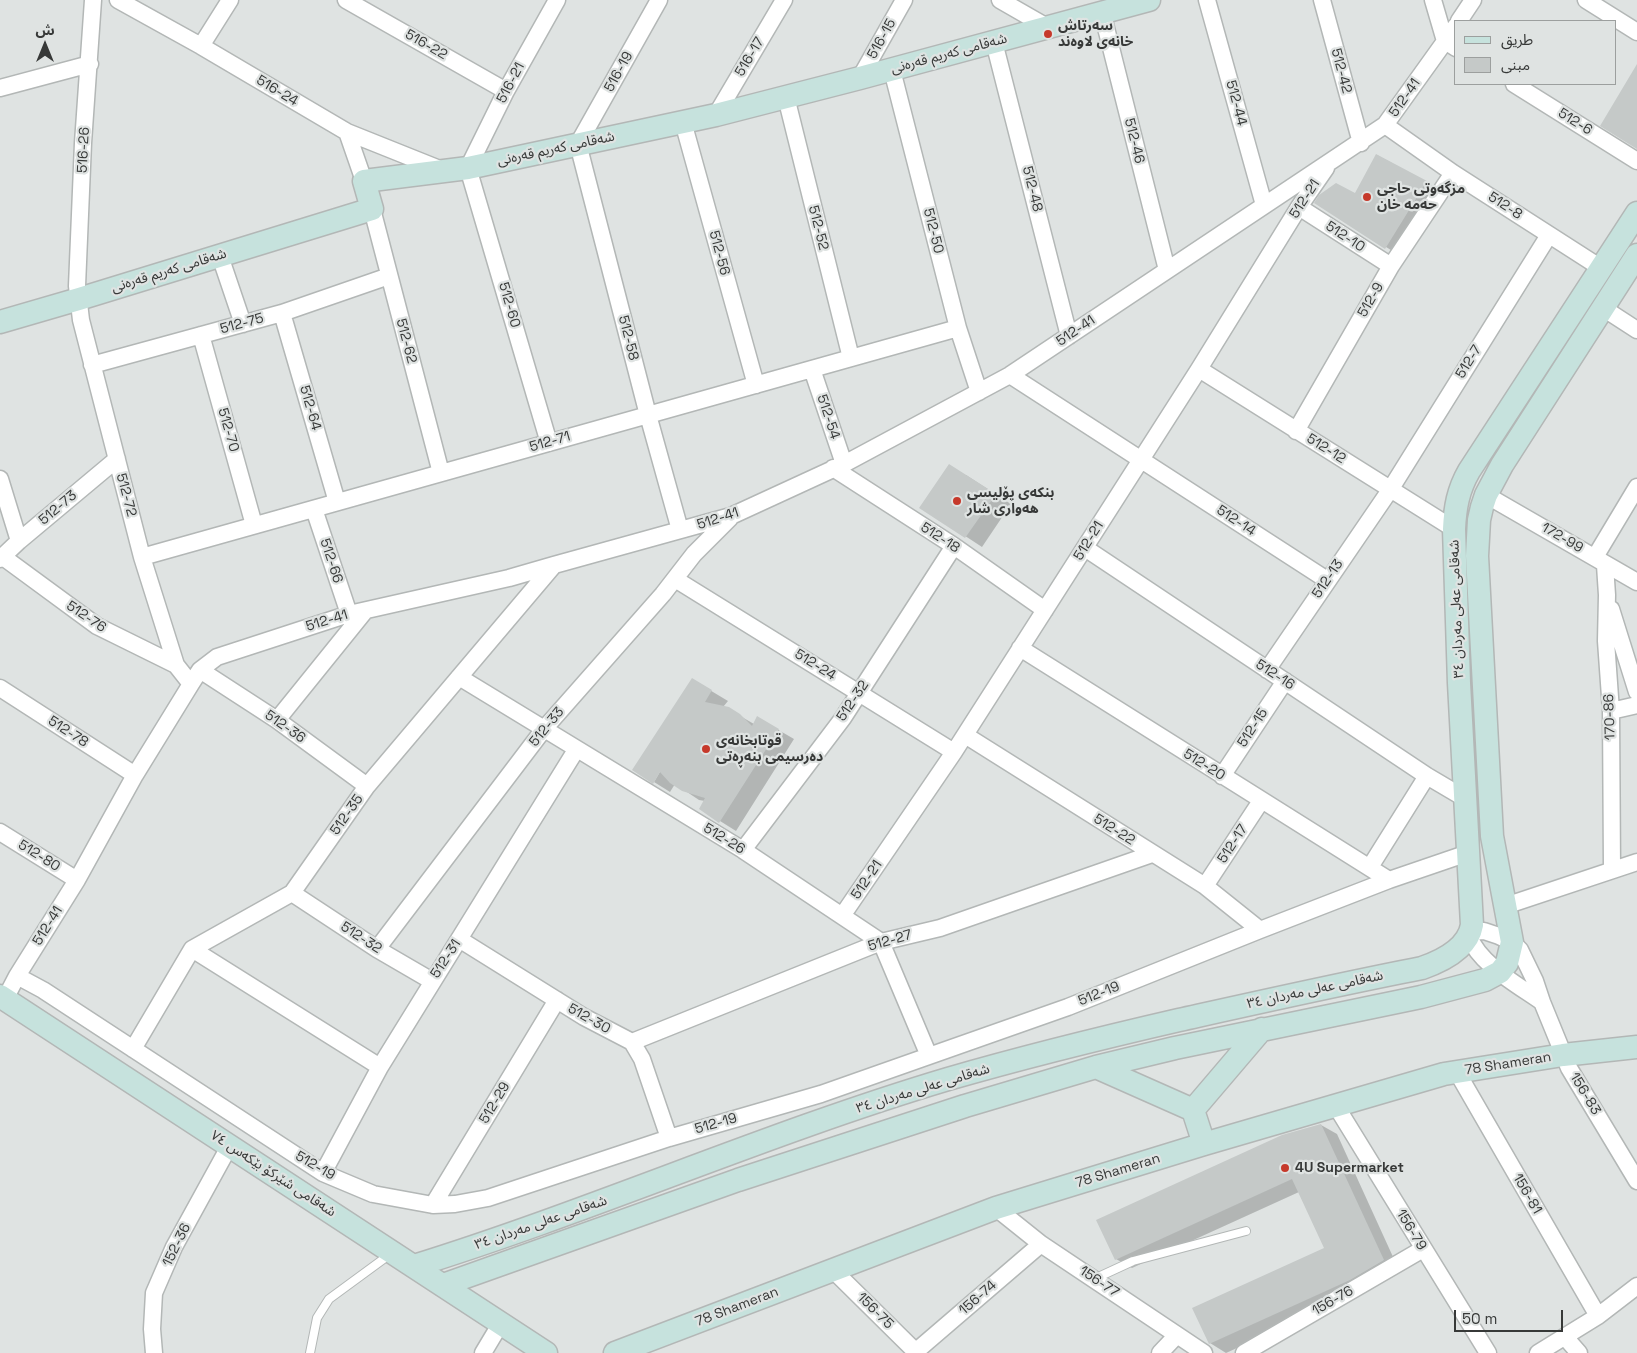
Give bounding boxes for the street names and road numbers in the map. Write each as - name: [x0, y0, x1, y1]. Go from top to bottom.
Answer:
- street label: 516-15: [864, 16, 900, 62]
- street label: 516-22: [402, 26, 450, 64]
- street label: شەقامی کەریم قەرەنی: [889, 30, 1009, 78]
- street label: 516-17: [732, 34, 768, 80]
- street label: 512-42: [1327, 47, 1355, 95]
- street label: 516-19: [601, 49, 637, 95]
- street label: 516-21: [493, 60, 529, 106]
- street label: 516-24: [253, 72, 301, 110]
- street label: 512-41: [1386, 76, 1424, 120]
- street label: 512-44: [1222, 78, 1250, 128]
- street label: 512-6: [1555, 105, 1595, 139]
- street label: 512-46: [1120, 117, 1148, 165]
- street label: 516-26: [74, 127, 94, 173]
- street label: شەقامی کەریم قەرەنی: [496, 128, 616, 170]
- street label: 512-48: [1018, 165, 1046, 213]
- street label: 512-21: [1286, 176, 1324, 222]
- street label: 512-8: [1485, 189, 1525, 223]
- street label: 512-52: [804, 204, 832, 252]
- street label: 512-50: [919, 207, 947, 255]
- street label: 512-10: [1322, 218, 1368, 256]
- street label: 512-56: [705, 229, 733, 277]
- street label: شەقامی کەریم قەرەنی: [109, 245, 229, 297]
- street label: 512-60: [495, 280, 523, 330]
- street label: 512-9: [1354, 280, 1388, 320]
- street label: 512-75: [218, 310, 266, 338]
- street label: 512-41: [1053, 312, 1099, 350]
- street label: 512-58: [614, 314, 642, 362]
- street label: 512-62: [392, 317, 420, 365]
- street label: 512-7: [1452, 342, 1486, 382]
- street label: 512-64: [296, 384, 324, 432]
- street label: 512-54: [813, 393, 843, 441]
- street label: 512-70: [214, 406, 242, 454]
- street label: 512-71: [528, 428, 572, 456]
- street label: 512-12: [1303, 430, 1349, 468]
- street label: 512-72: [112, 471, 140, 519]
- street label: 512-73: [36, 487, 80, 529]
- street label: 512-14: [1213, 502, 1259, 540]
- street label: 512-41: [695, 504, 741, 534]
- street label: 512-21: [1070, 518, 1108, 564]
- street label: 512-18: [917, 519, 963, 557]
- street label: 172-99: [1538, 519, 1586, 557]
- street label: 512-66: [316, 537, 346, 585]
- street label: شەقامی عەلی مەردان ٣٤: [1446, 539, 1468, 679]
- street label: 512-13: [1309, 556, 1347, 602]
- street label: 512-76: [63, 598, 109, 636]
- street label: 512-41: [304, 607, 350, 635]
- street label: 512-24: [791, 646, 839, 684]
- street label: 512-16: [1252, 656, 1298, 694]
- street label: 512-32: [833, 677, 873, 725]
- street label: 170-86: [1601, 694, 1619, 740]
- street label: 512-33: [526, 704, 568, 750]
- street label: 512-15: [1234, 705, 1272, 751]
- street label: 512-36: [261, 707, 309, 747]
- street label: 512-78: [45, 713, 91, 751]
- street label: 512-20: [1180, 746, 1228, 784]
- street label: 512-35: [327, 791, 367, 839]
- street label: 512-22: [1090, 811, 1138, 849]
- street label: 512-26: [700, 820, 748, 858]
- street label: 512-17: [1214, 822, 1252, 866]
- street label: 512-80: [15, 837, 63, 875]
- street label: 512-21: [848, 857, 886, 903]
- street label: 512-41: [29, 903, 67, 949]
- street label: 512-32: [337, 919, 385, 957]
- street label: 512-27: [866, 927, 914, 955]
- street label: 512-31: [427, 936, 465, 982]
- street label: شەقامی عەلی مەردان ٣٤: [1245, 967, 1385, 1013]
- street label: 512-19: [1076, 978, 1122, 1010]
- street label: 512-30: [565, 1000, 613, 1038]
- street label: 78 Shameran: [1464, 1049, 1552, 1079]
- street label: شەقامی عەلی مەردان ٣٤: [854, 1061, 992, 1117]
- street label: 156-83: [1566, 1070, 1604, 1118]
- street label: 512-29: [476, 1079, 514, 1127]
- street label: 512-19: [693, 1110, 739, 1138]
- street label: شەقامی شێرکۆ بێکەس ٧٤: [207, 1127, 339, 1221]
- street label: 512-19: [292, 1148, 338, 1184]
- street label: 78 Shameran: [1074, 1150, 1162, 1192]
- street label: 156-81: [1509, 1171, 1545, 1217]
- street label: شەقامی عەلی مەردان ٣٤: [473, 1192, 609, 1254]
- street label: 156-79: [1392, 1206, 1430, 1254]
- street label: 152-36: [159, 1221, 195, 1269]
- street label: 156-77: [1076, 1263, 1122, 1301]
- street label: 156-74: [956, 1277, 1000, 1319]
- street label: 78 Shameran: [693, 1283, 781, 1331]
- street label: 156-76: [1309, 1283, 1357, 1319]
- street label: 156-75: [853, 1289, 897, 1333]

